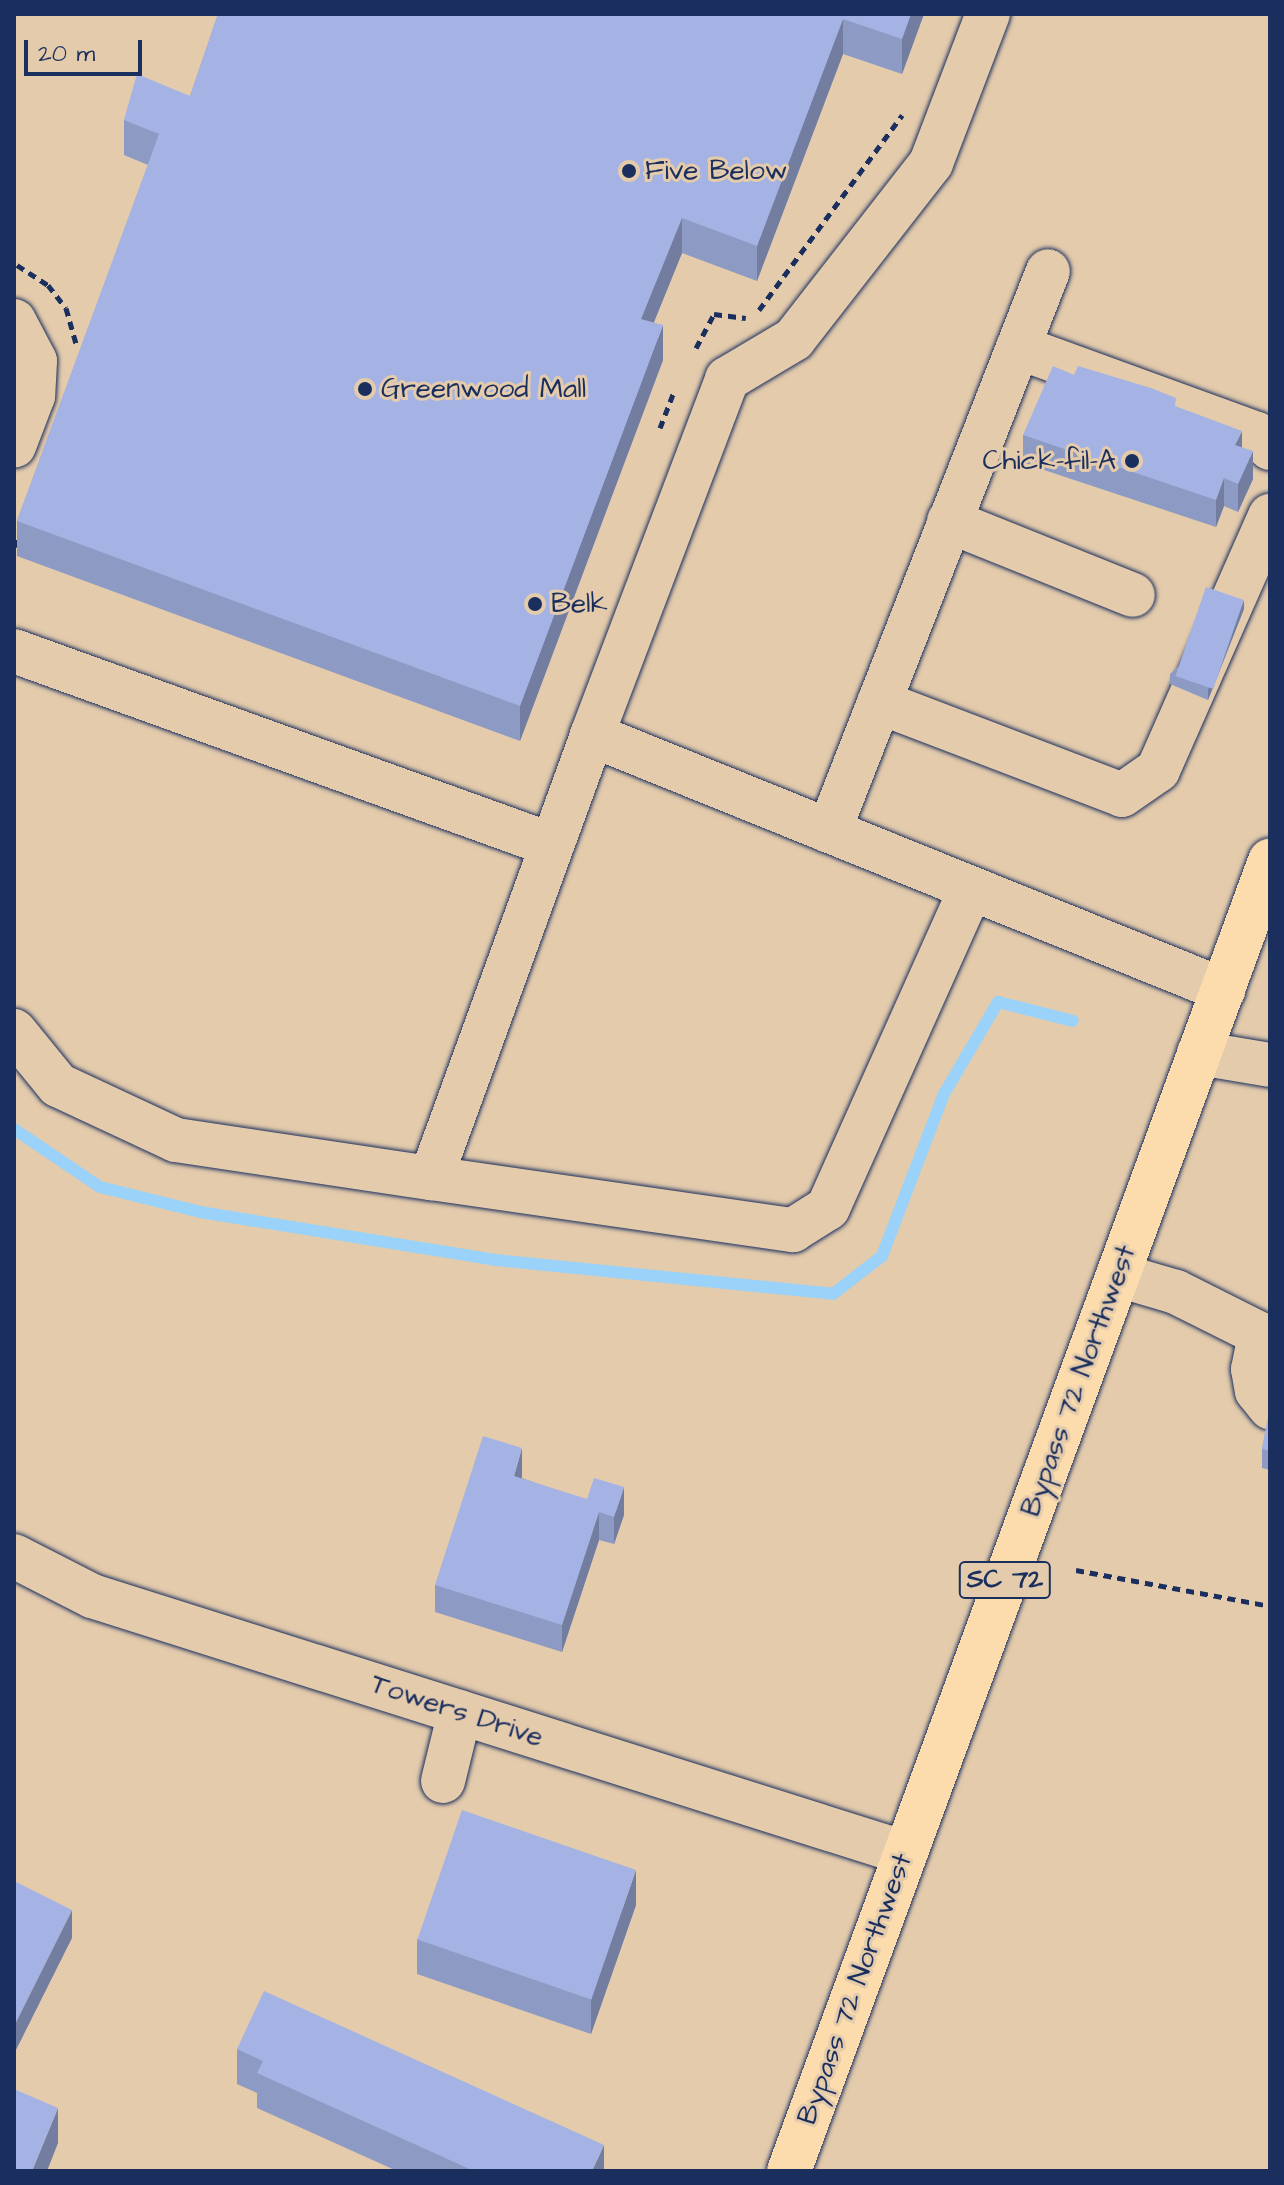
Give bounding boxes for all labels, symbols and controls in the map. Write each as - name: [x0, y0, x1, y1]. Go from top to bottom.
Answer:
- scale bar: [28, 24, 146, 74]
- text: 20 m: [38, 37, 95, 71]
- place label: Five Below: [645, 154, 787, 188]
- marker: Five Below: [620, 162, 638, 180]
- place label: Greenwood Mall: [381, 372, 586, 406]
- marker: Greenwood Mall: [356, 380, 374, 398]
- place label: Chick-fil-A: [983, 444, 1116, 478]
- marker: Chick-fil-A: [1123, 452, 1141, 470]
- place label: Belk: [551, 587, 608, 621]
- marker: Belk: [526, 595, 544, 613]
- street label: Bypass 72 Northwest: [1014, 1241, 1144, 1521]
- road number: SC 72: [957, 1558, 1053, 1602]
- street label: Towers Drive: [367, 1667, 547, 1755]
- street label: Bypass 72 Northwest: [790, 1849, 920, 2129]

